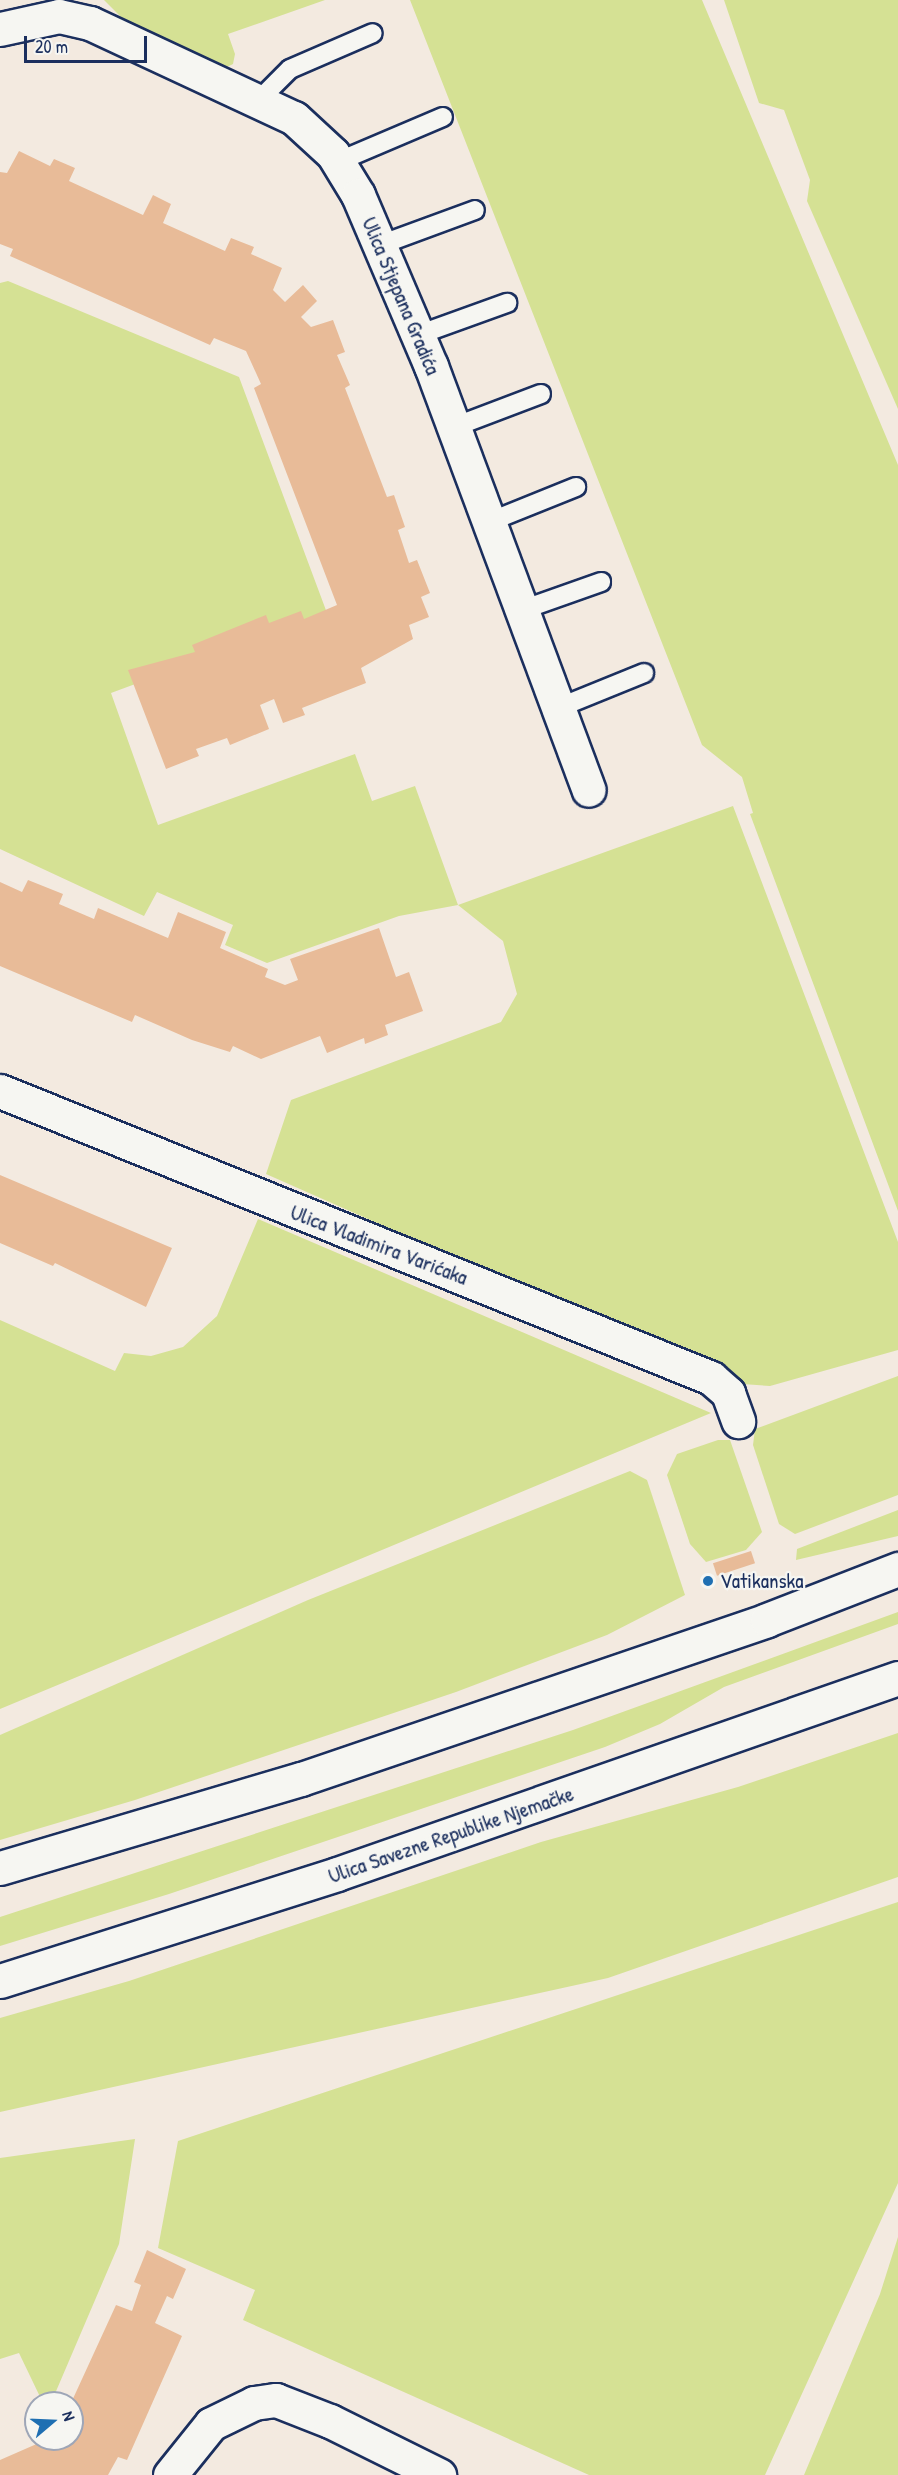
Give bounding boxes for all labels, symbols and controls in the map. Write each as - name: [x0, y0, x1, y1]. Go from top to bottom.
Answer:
- scale bar: [27, 24, 150, 62]
- text: 20 m: [35, 34, 68, 59]
- street label: Ulica Stjepana Gradića: [356, 213, 446, 379]
- street label: Ulica Vladimira Varićaka: [287, 1200, 471, 1290]
- place label: Vatikanska: [720, 1568, 803, 1594]
- marker: Vatikanska: [701, 1574, 715, 1588]
- street label: Ulica Savezne Republike Njemačke: [325, 1781, 577, 1889]
- north arrow: [24, 2391, 84, 2451]
- text: N: [57, 2408, 81, 2423]

